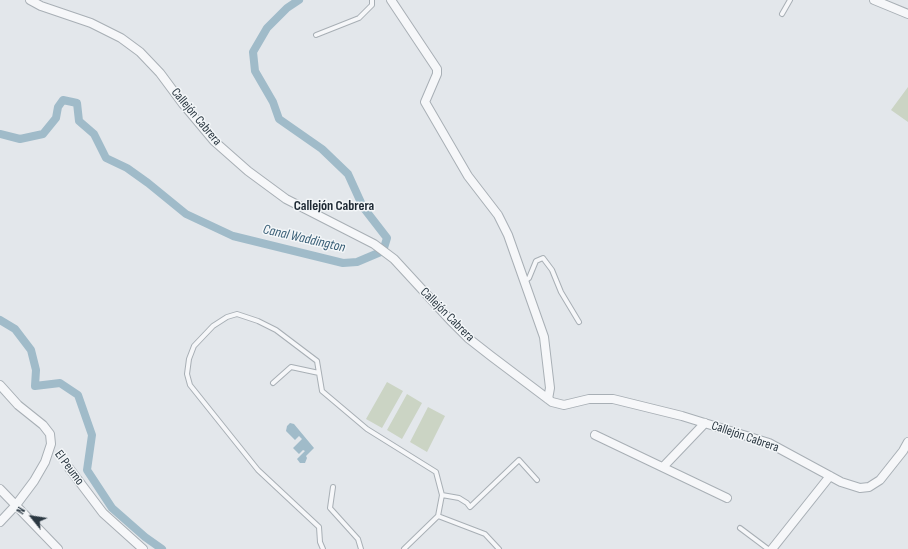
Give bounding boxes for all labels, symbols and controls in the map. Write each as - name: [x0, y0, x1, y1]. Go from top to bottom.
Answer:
- street label: Callejón Cabrera: [167, 85, 225, 149]
- district label: Callejón Cabrera: [294, 198, 374, 214]
- water label: Canal Waddington: [261, 221, 347, 257]
- street label: Callejón Cabrera: [417, 285, 477, 345]
- street label: Callejón Cabrera: [709, 418, 781, 456]
- street label: El Peumo: [51, 447, 87, 489]
- north arrow: [12, 497, 52, 537]
- text: N: [14, 505, 28, 517]

